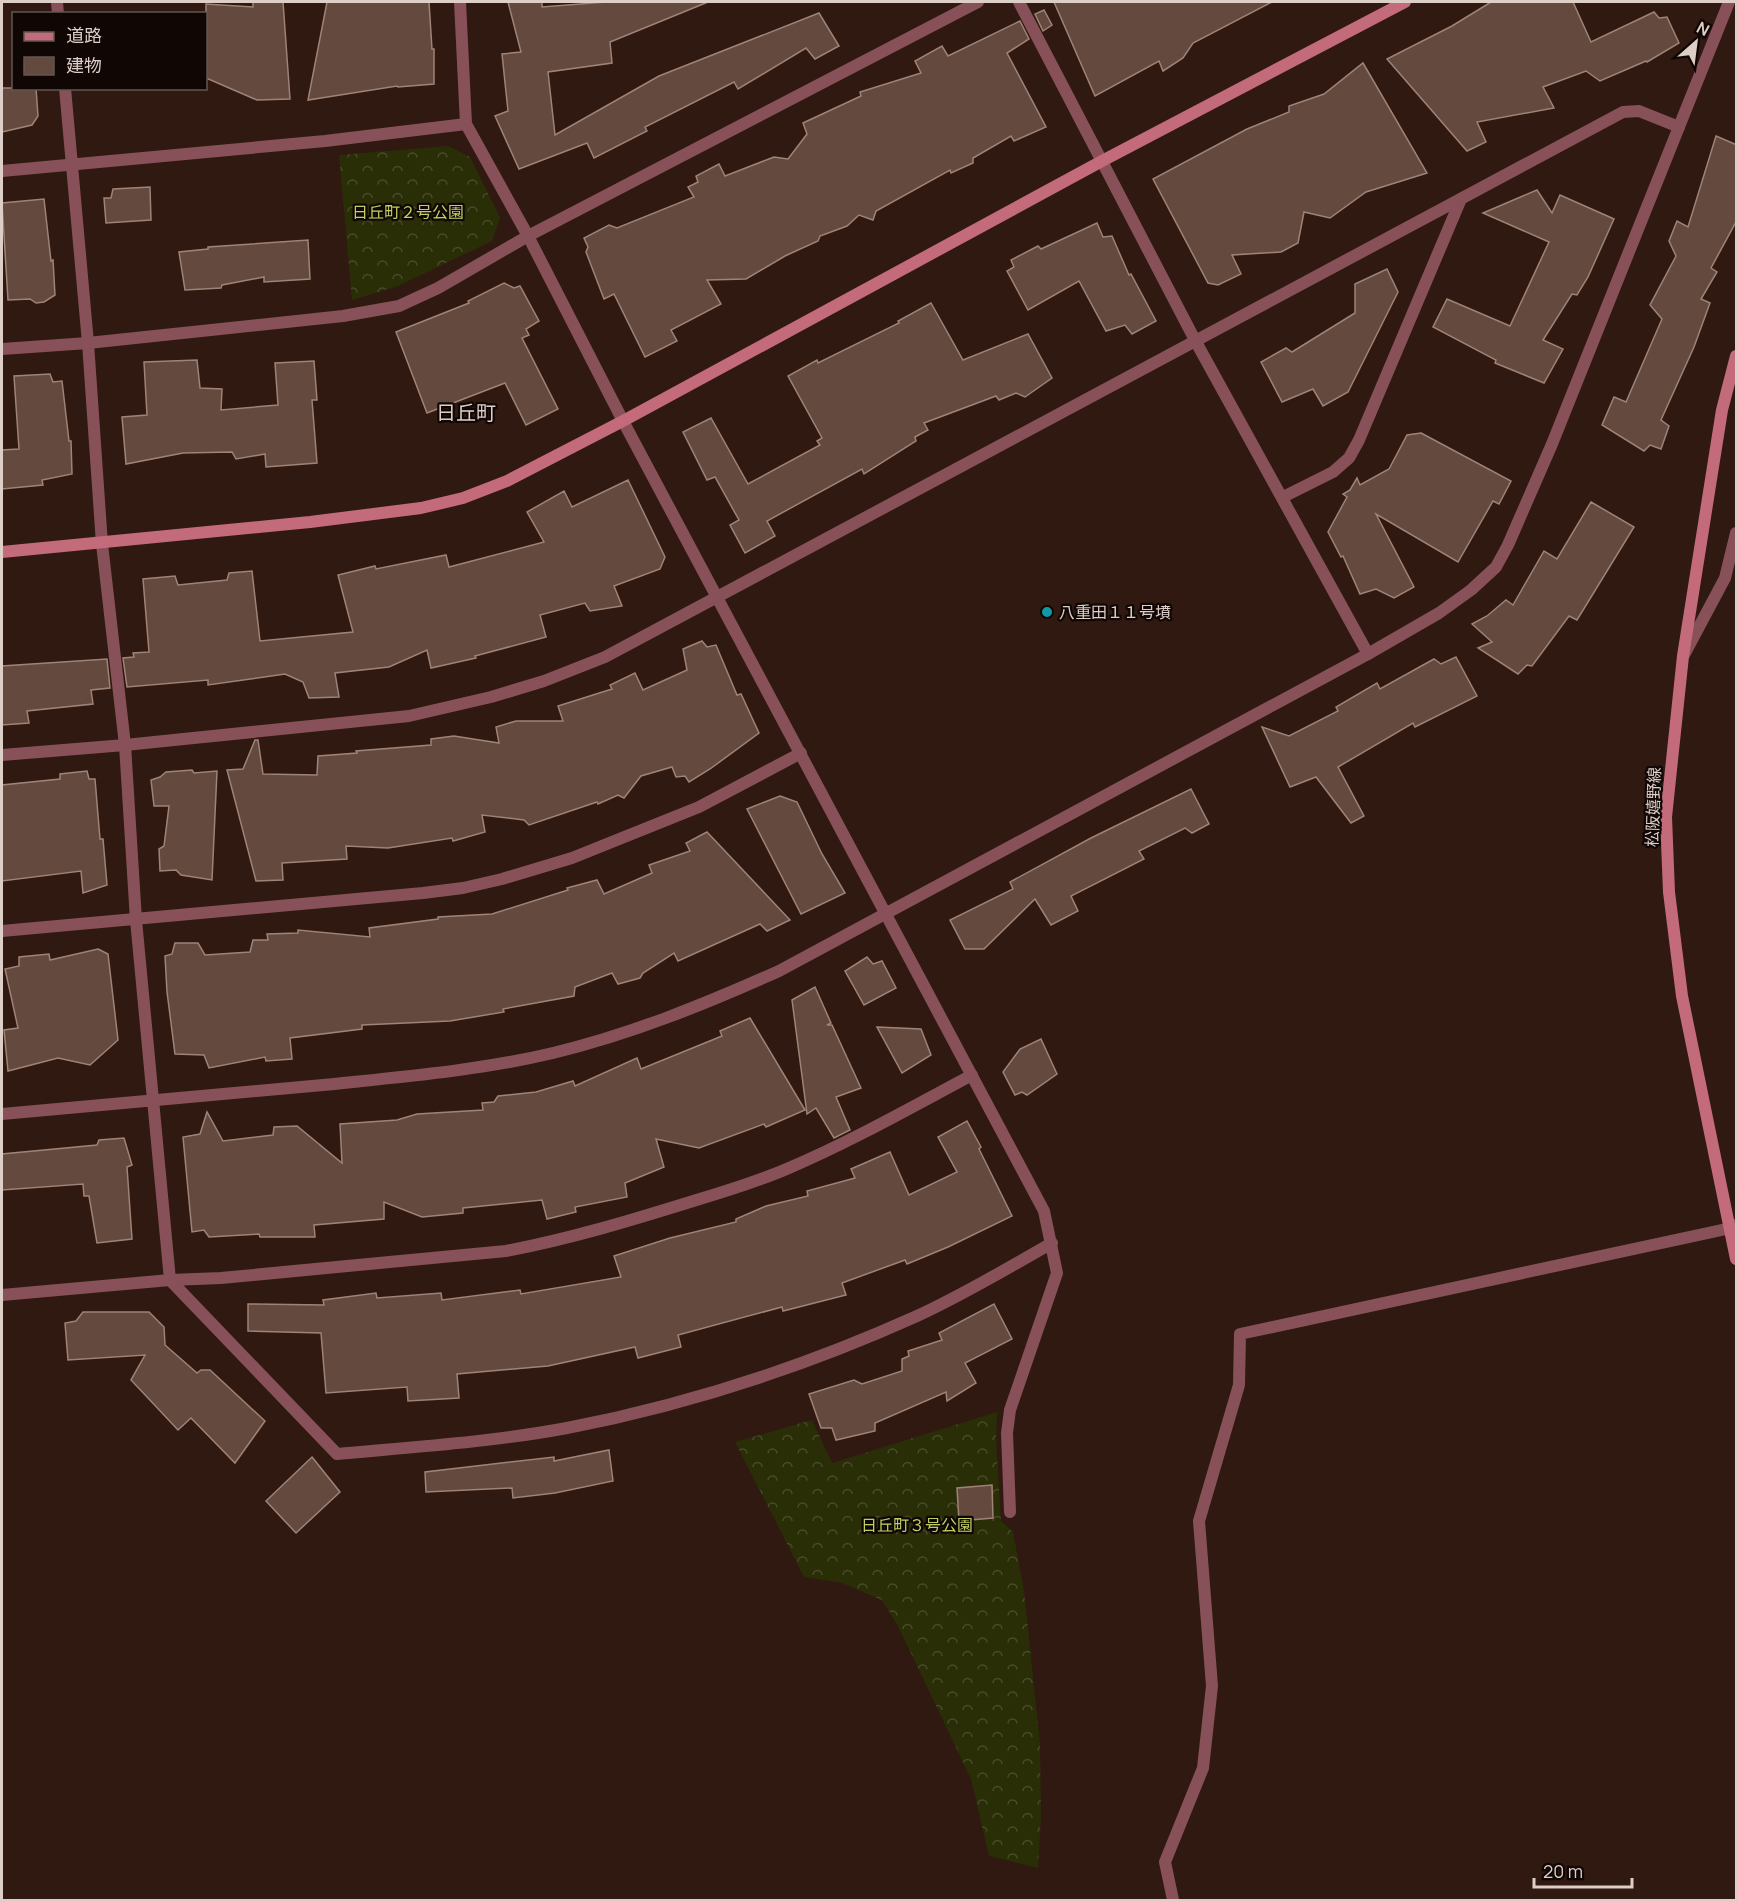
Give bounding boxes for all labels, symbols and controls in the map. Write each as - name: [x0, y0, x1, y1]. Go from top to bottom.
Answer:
- legend: [12, 12, 207, 90]
- north arrow: [1666, 12, 1726, 72]
- text: N: [1693, 16, 1713, 41]
- text: 道路: [66, 23, 102, 47]
- text: 建物: [66, 53, 102, 77]
- park label: 日丘町２号公園: [352, 201, 464, 223]
- district label: 日丘町: [436, 399, 496, 426]
- place label: 八重田１１号墳: [1059, 601, 1171, 623]
- marker: 八重田１１号墳: [1040, 605, 1054, 619]
- street label: 松阪嬉野線: [1641, 767, 1665, 847]
- park label: 日丘町３号公園: [861, 1514, 973, 1536]
- scale bar: [1534, 1851, 1632, 1889]
- text: 20 m: [1543, 1859, 1583, 1883]

